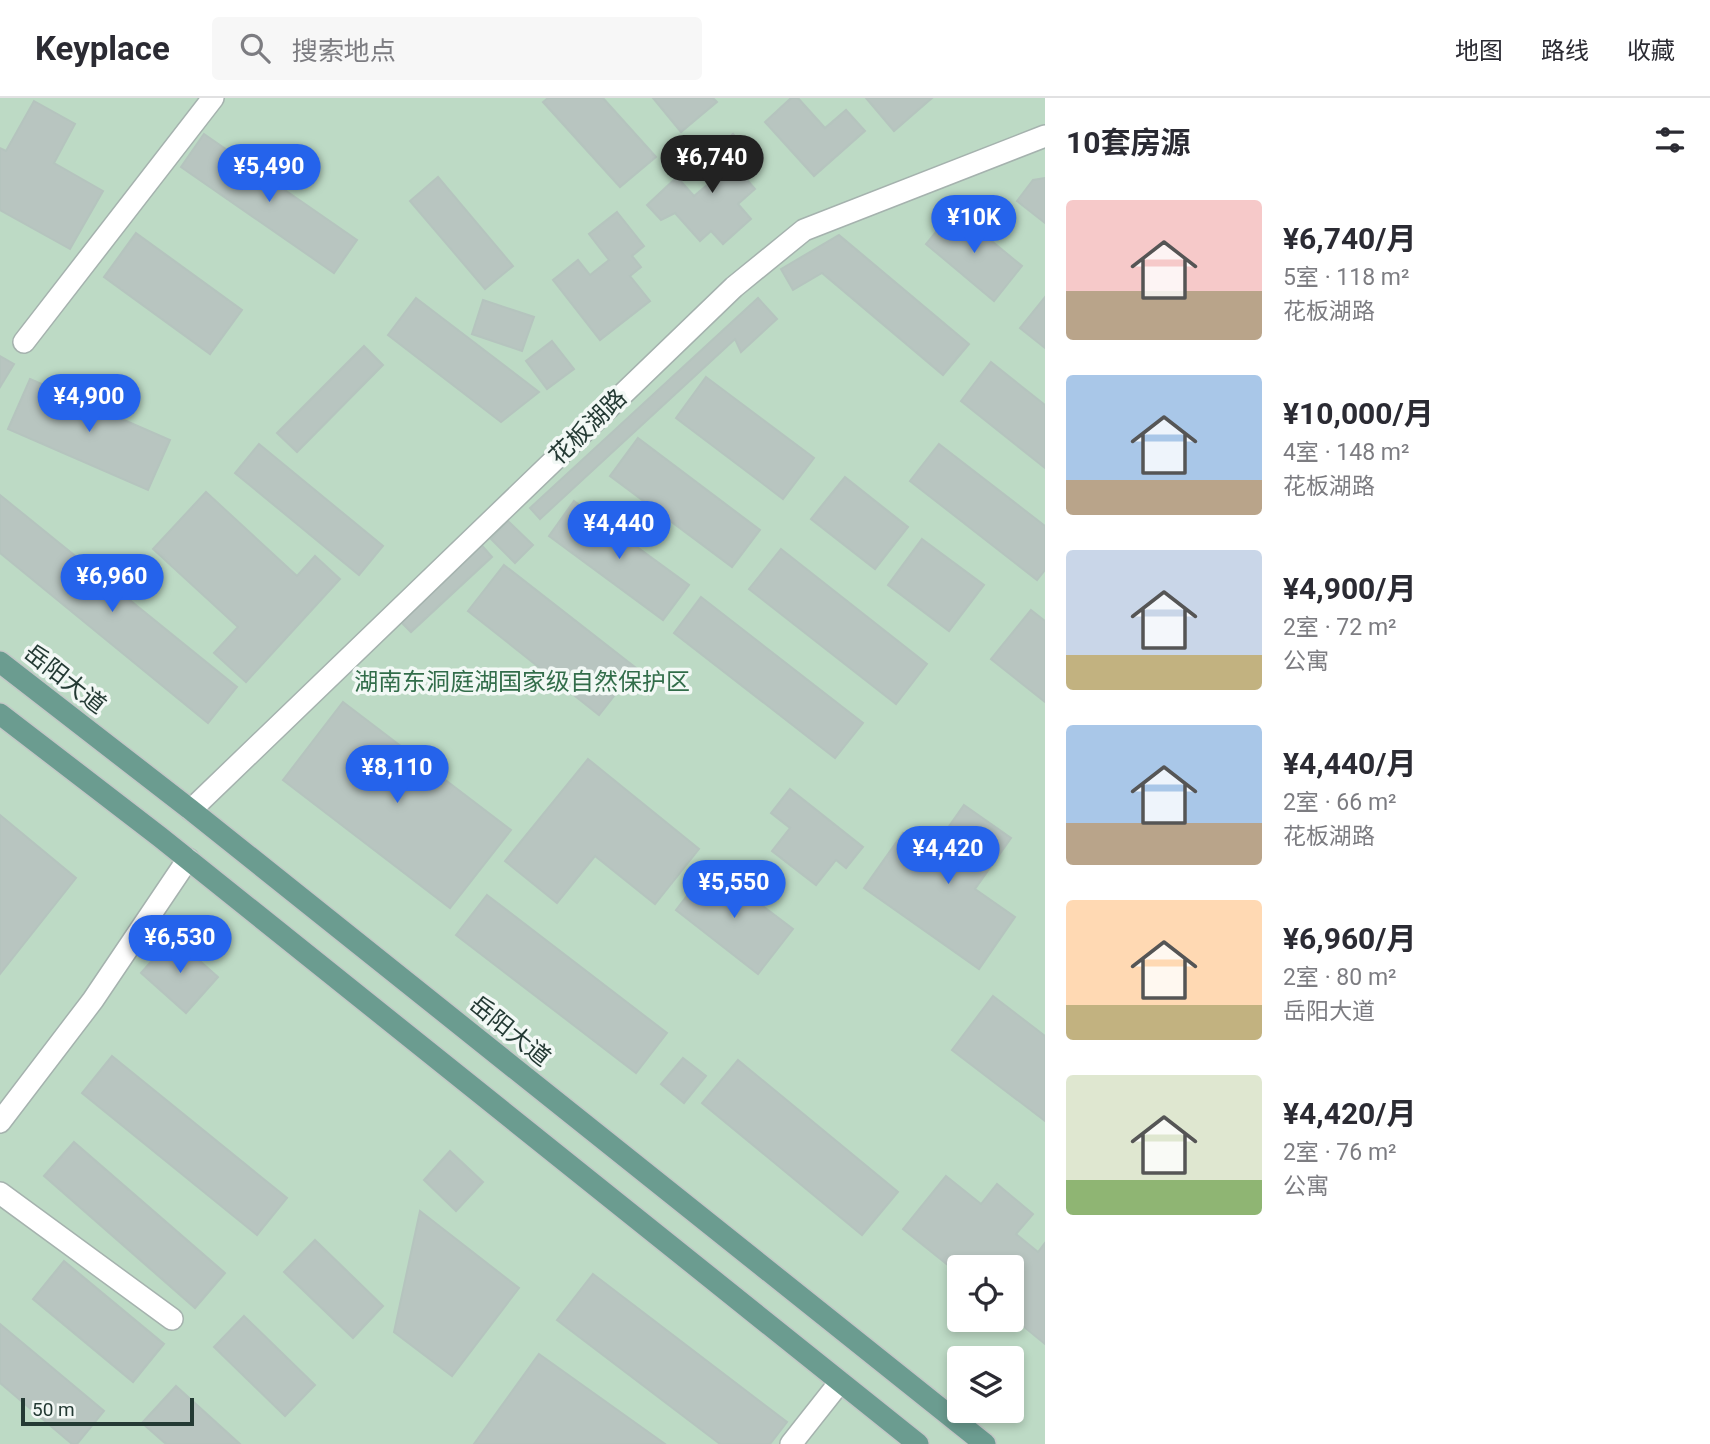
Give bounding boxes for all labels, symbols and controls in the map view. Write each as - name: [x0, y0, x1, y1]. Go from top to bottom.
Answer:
- search box: [212, 17, 702, 80]
- text: Keyplace: [35, 29, 170, 68]
- icon: search: [236, 29, 274, 67]
- text: 搜索地点: [292, 36, 396, 66]
- text: 地图: [1455, 37, 1503, 65]
- text: 路线: [1541, 37, 1589, 65]
- text: 收藏: [1627, 37, 1675, 65]
- icon: filters: [1651, 121, 1689, 159]
- text: 10套房源: [1066, 125, 1190, 160]
- pin: ¥6,740: [655, 136, 769, 195]
- pin: ¥5,490: [212, 144, 326, 204]
- text: ¥6,740: [677, 144, 747, 171]
- text: ¥5,490: [234, 153, 304, 180]
- pin: ¥10K: [933, 195, 1015, 255]
- text: ¥10K: [947, 204, 1001, 231]
- text: ¥6,740/月: [1283, 221, 1416, 256]
- icon: home: [1122, 228, 1206, 312]
- text: 5室 · 118 m²: [1283, 264, 1409, 291]
- text: 花板湖路: [1283, 298, 1375, 325]
- pin: ¥4,900: [32, 374, 146, 434]
- text: ¥4,900: [54, 383, 124, 410]
- street label: 花板湖路: [544, 384, 632, 470]
- text: ¥10,000/月: [1283, 396, 1434, 431]
- icon: home: [1122, 403, 1206, 487]
- text: 4室 · 148 m²: [1283, 439, 1409, 466]
- text: 花板湖路: [1283, 473, 1375, 500]
- pin: ¥4,440: [562, 502, 676, 561]
- text: ¥4,440: [584, 510, 654, 537]
- pin: ¥6,960: [55, 554, 169, 614]
- text: ¥6,960: [77, 563, 147, 590]
- text: ¥4,900/月: [1283, 571, 1416, 606]
- icon: home: [1122, 578, 1206, 662]
- text: 2室 · 72 m²: [1283, 614, 1397, 641]
- street label: 岳阳大道: [19, 638, 111, 720]
- text: 公寓: [1283, 648, 1329, 675]
- park label: 湖南东洞庭湖国家级自然保护区: [354, 668, 690, 696]
- pin: ¥8,110: [340, 746, 454, 805]
- text: ¥4,440/月: [1283, 746, 1416, 781]
- icon: home: [1122, 753, 1206, 837]
- text: ¥8,110: [362, 754, 432, 781]
- text: 2室 · 66 m²: [1283, 789, 1397, 816]
- text: 花板湖路: [1283, 823, 1375, 850]
- pin: ¥4,420: [891, 826, 1005, 886]
- text: ¥4,420: [913, 835, 983, 862]
- pin: ¥5,550: [677, 860, 791, 920]
- text: ¥5,550: [699, 869, 769, 896]
- pin: ¥6,530: [123, 916, 237, 975]
- text: ¥6,960/月: [1283, 921, 1416, 956]
- text: ¥6,530: [145, 924, 215, 951]
- icon: home: [1122, 928, 1206, 1012]
- text: 2室 · 80 m²: [1283, 964, 1397, 991]
- street label: 岳阳大道: [464, 990, 556, 1072]
- text: 岳阳大道: [1283, 998, 1375, 1025]
- text: ¥4,420/月: [1283, 1096, 1416, 1131]
- icon: home: [1122, 1103, 1206, 1187]
- text: 2室 · 76 m²: [1283, 1139, 1397, 1166]
- text: 公寓: [1283, 1173, 1329, 1200]
- map controls: [947, 1255, 1024, 1423]
- button: locate: [947, 1255, 1024, 1332]
- button: layers: [947, 1346, 1024, 1423]
- scale bar: [21, 1395, 194, 1427]
- text: 50 m: [32, 1398, 75, 1421]

